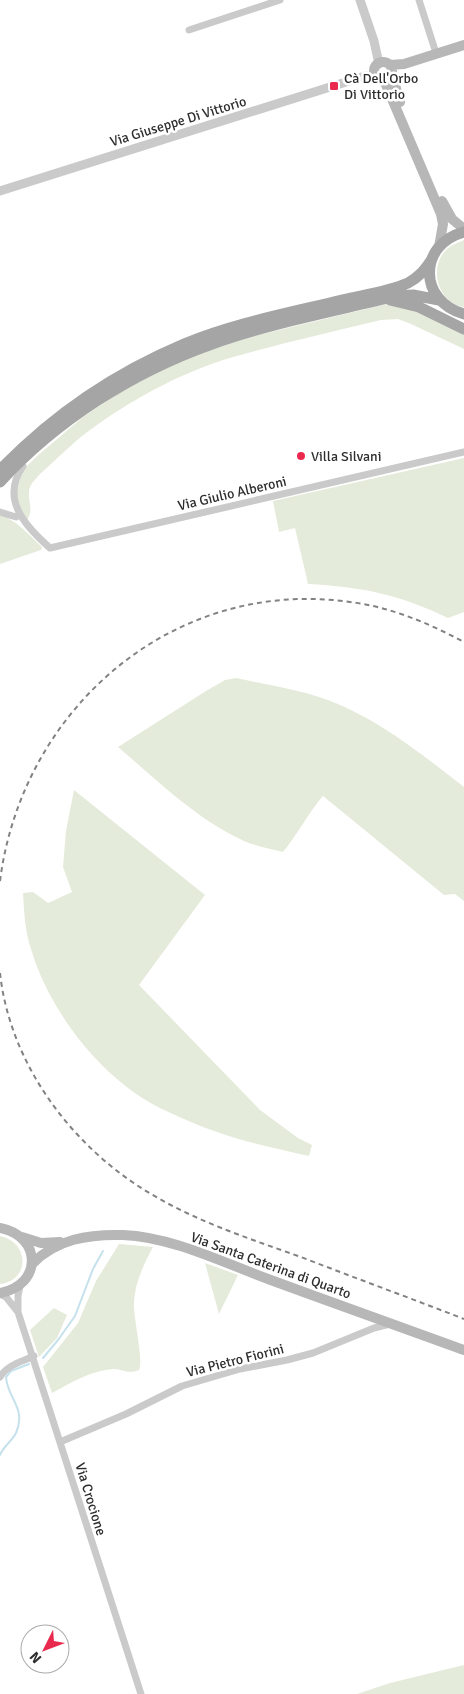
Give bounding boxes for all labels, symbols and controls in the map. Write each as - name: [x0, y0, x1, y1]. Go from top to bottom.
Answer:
- place label: Cà Dell'Orbo Di Vittorio: [344, 70, 418, 103]
- marker: Cà Dell'Orbo Di Vittorio: [328, 80, 340, 92]
- street label: Via Giuseppe Di Vittorio: [108, 93, 248, 150]
- place label: Villa Silvani: [311, 448, 382, 465]
- marker: Villa Silvani: [295, 450, 307, 462]
- street label: Via Giulio Alberoni: [176, 473, 288, 514]
- street label: Via Santa Caterina di Quarto: [188, 1229, 353, 1302]
- street label: Via Pietro Fiorini: [185, 1340, 286, 1381]
- street label: Via Crocione: [71, 1461, 110, 1538]
- north arrow: [20, 1624, 70, 1674]
- text: N: [26, 1648, 45, 1667]

